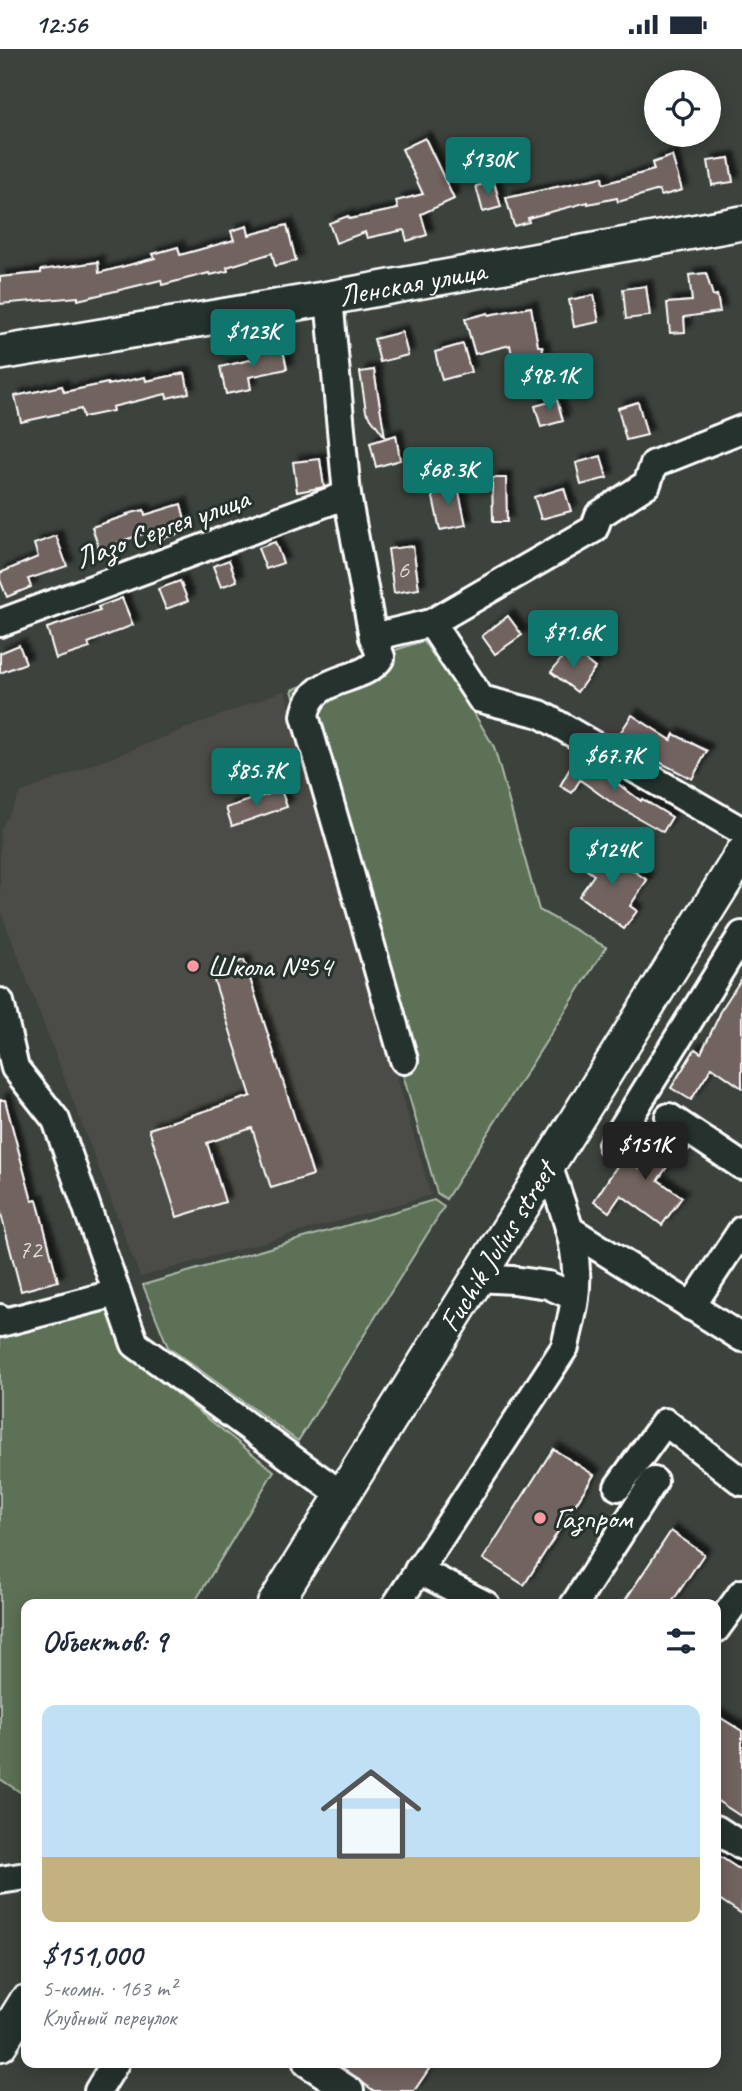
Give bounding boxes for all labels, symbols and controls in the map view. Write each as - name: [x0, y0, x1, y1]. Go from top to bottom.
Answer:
- text: 12:56: [35, 8, 87, 41]
- map controls: [644, 70, 721, 147]
- button: locate: [644, 70, 721, 147]
- pin: $130K: [439, 137, 537, 197]
- text: $130K: [461, 145, 515, 174]
- street label: Ленская улица: [336, 250, 491, 315]
- pin: $123K: [204, 309, 302, 369]
- text: $123K: [226, 317, 280, 346]
- pin: $98.1K: [492, 353, 606, 413]
- text: $98.1K: [520, 361, 578, 390]
- pin: $68.3K: [391, 447, 505, 507]
- text: $68.3K: [419, 455, 477, 484]
- street label: Лазо Сергея улица: [70, 478, 256, 577]
- house number: 6: [397, 553, 410, 586]
- pin: $71.6K: [516, 611, 630, 670]
- text: $71.6K: [544, 618, 602, 647]
- pin: $67.7K: [557, 733, 671, 793]
- text: $67.7K: [585, 741, 643, 770]
- pin: $85.7K: [199, 749, 313, 808]
- text: $85.7K: [227, 756, 285, 785]
- pin: $124K: [563, 827, 661, 887]
- text: $124K: [585, 835, 639, 864]
- place label: Школа №54: [207, 947, 335, 985]
- marker: Школа №54: [185, 958, 201, 974]
- pin: $151K: [596, 1123, 694, 1182]
- text: $151K: [619, 1130, 671, 1159]
- street label: Fuchik Julius street: [430, 1152, 566, 1339]
- house number: 72: [18, 1233, 44, 1266]
- place label: Газпром: [554, 1499, 634, 1537]
- marker: Газпром: [532, 1510, 548, 1526]
- text: Объектов: 9: [42, 1622, 167, 1660]
- icon: filters: [662, 1622, 700, 1660]
- icon: home: [308, 1751, 434, 1877]
- text: $151,000: [42, 1936, 142, 1974]
- text: 5-комн. · 163 m²: [42, 1974, 176, 2003]
- text: Клубный переулок: [42, 2003, 176, 2032]

